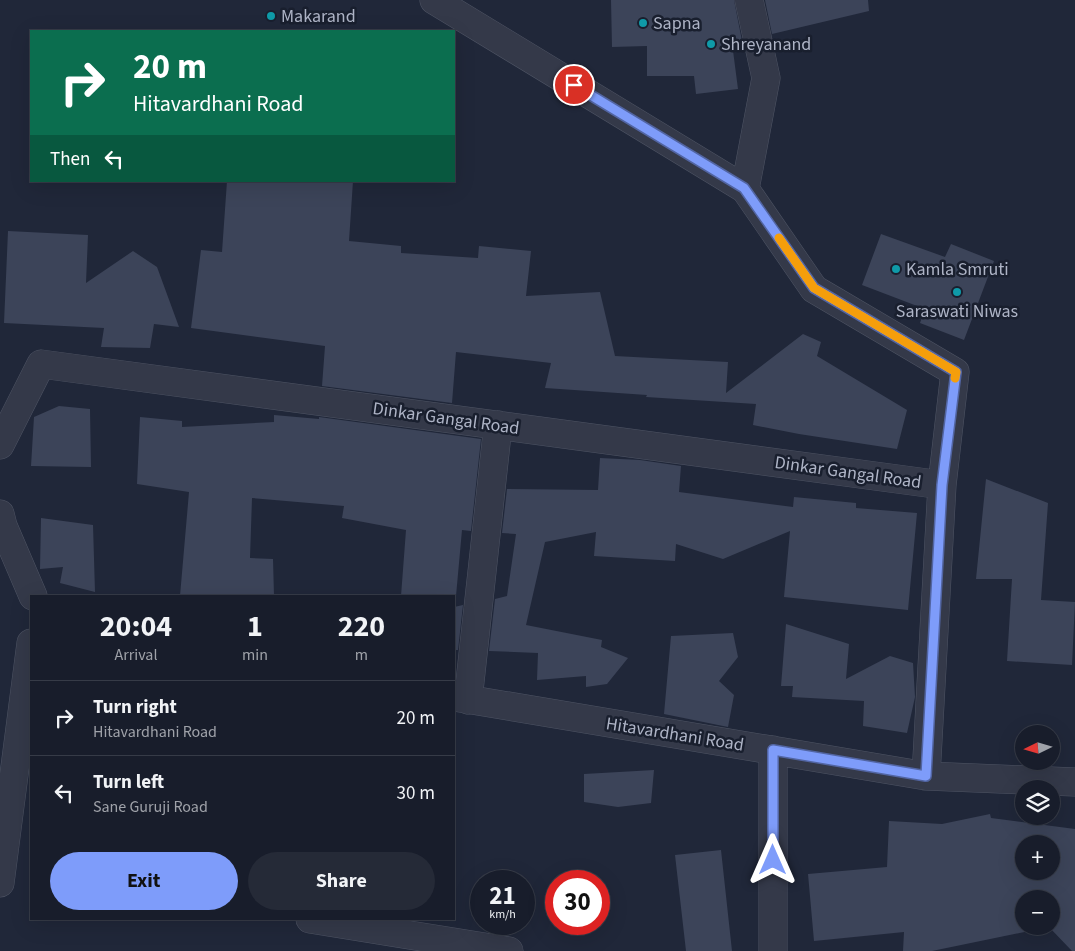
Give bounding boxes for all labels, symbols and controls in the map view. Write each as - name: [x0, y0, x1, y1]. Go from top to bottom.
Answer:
- place label: Makarand: [281, 4, 356, 29]
- marker: Makarand: [265, 10, 277, 22]
- place label: Sapna: [653, 11, 701, 36]
- marker: Sapna: [637, 17, 649, 29]
- place label: Shreyanand: [721, 32, 811, 57]
- marker: Shreyanand: [705, 38, 717, 50]
- text: 20 m: [133, 42, 207, 92]
- icon: right: [50, 50, 115, 115]
- pin: [553, 64, 595, 106]
- icon: arrive: [560, 71, 588, 99]
- text: Hitavardhani Road: [133, 88, 303, 120]
- icon: left: [100, 145, 128, 173]
- text: Then: [50, 146, 90, 173]
- place label: Kamla Smruti: [906, 257, 1009, 282]
- marker: Kamla Smruti: [890, 263, 902, 275]
- marker: Saraswati Niwas: [951, 286, 963, 298]
- place label: Saraswati Niwas: [896, 299, 1018, 324]
- street label: Dinkar Gangal Road: [371, 396, 521, 441]
- street label: Dinkar Gangal Road: [773, 450, 923, 495]
- text: 20:04: [100, 605, 172, 648]
- text: 1: [247, 605, 263, 648]
- text: 220: [338, 605, 385, 648]
- text: Arrival: [114, 644, 157, 666]
- text: min: [242, 644, 268, 666]
- text: m: [355, 644, 368, 666]
- text: Turn right: [93, 694, 177, 721]
- icon: right: [50, 704, 78, 732]
- text: 20 m: [397, 705, 435, 732]
- street label: Hitavardhani Road: [604, 711, 746, 758]
- text: Hitavardhani Road: [93, 721, 217, 743]
- north arrow: [1015, 725, 1060, 770]
- map controls: [1015, 725, 1060, 935]
- text: Turn left: [93, 769, 164, 796]
- icon: left: [50, 779, 78, 807]
- text: 30 m: [397, 780, 435, 807]
- button: layers: [1015, 780, 1060, 825]
- text: Sane Guruji Road: [93, 796, 208, 818]
- position arrow: [746, 833, 798, 885]
- button: +: [1015, 835, 1060, 880]
- button: Exit: [50, 852, 238, 910]
- button: Share: [248, 852, 435, 910]
- speed limit sign: 30: [545, 870, 610, 935]
- text: 21: [489, 878, 516, 914]
- button: −: [1015, 890, 1060, 935]
- text: km/h: [489, 906, 516, 923]

